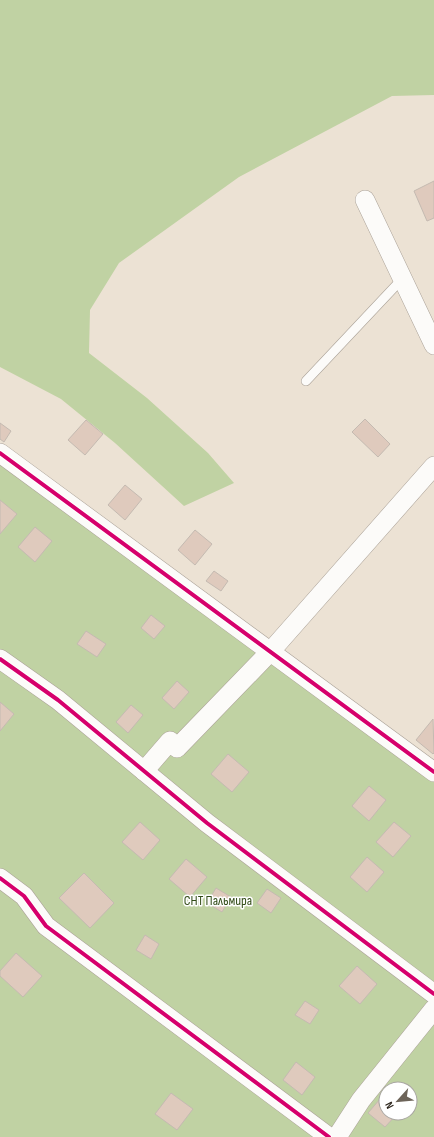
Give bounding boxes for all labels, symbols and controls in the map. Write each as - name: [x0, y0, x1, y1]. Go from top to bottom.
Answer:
- park label: СНТ Пальмира: [184, 892, 252, 909]
- north arrow: [378, 1081, 418, 1121]
- text: N: [382, 1100, 397, 1111]

